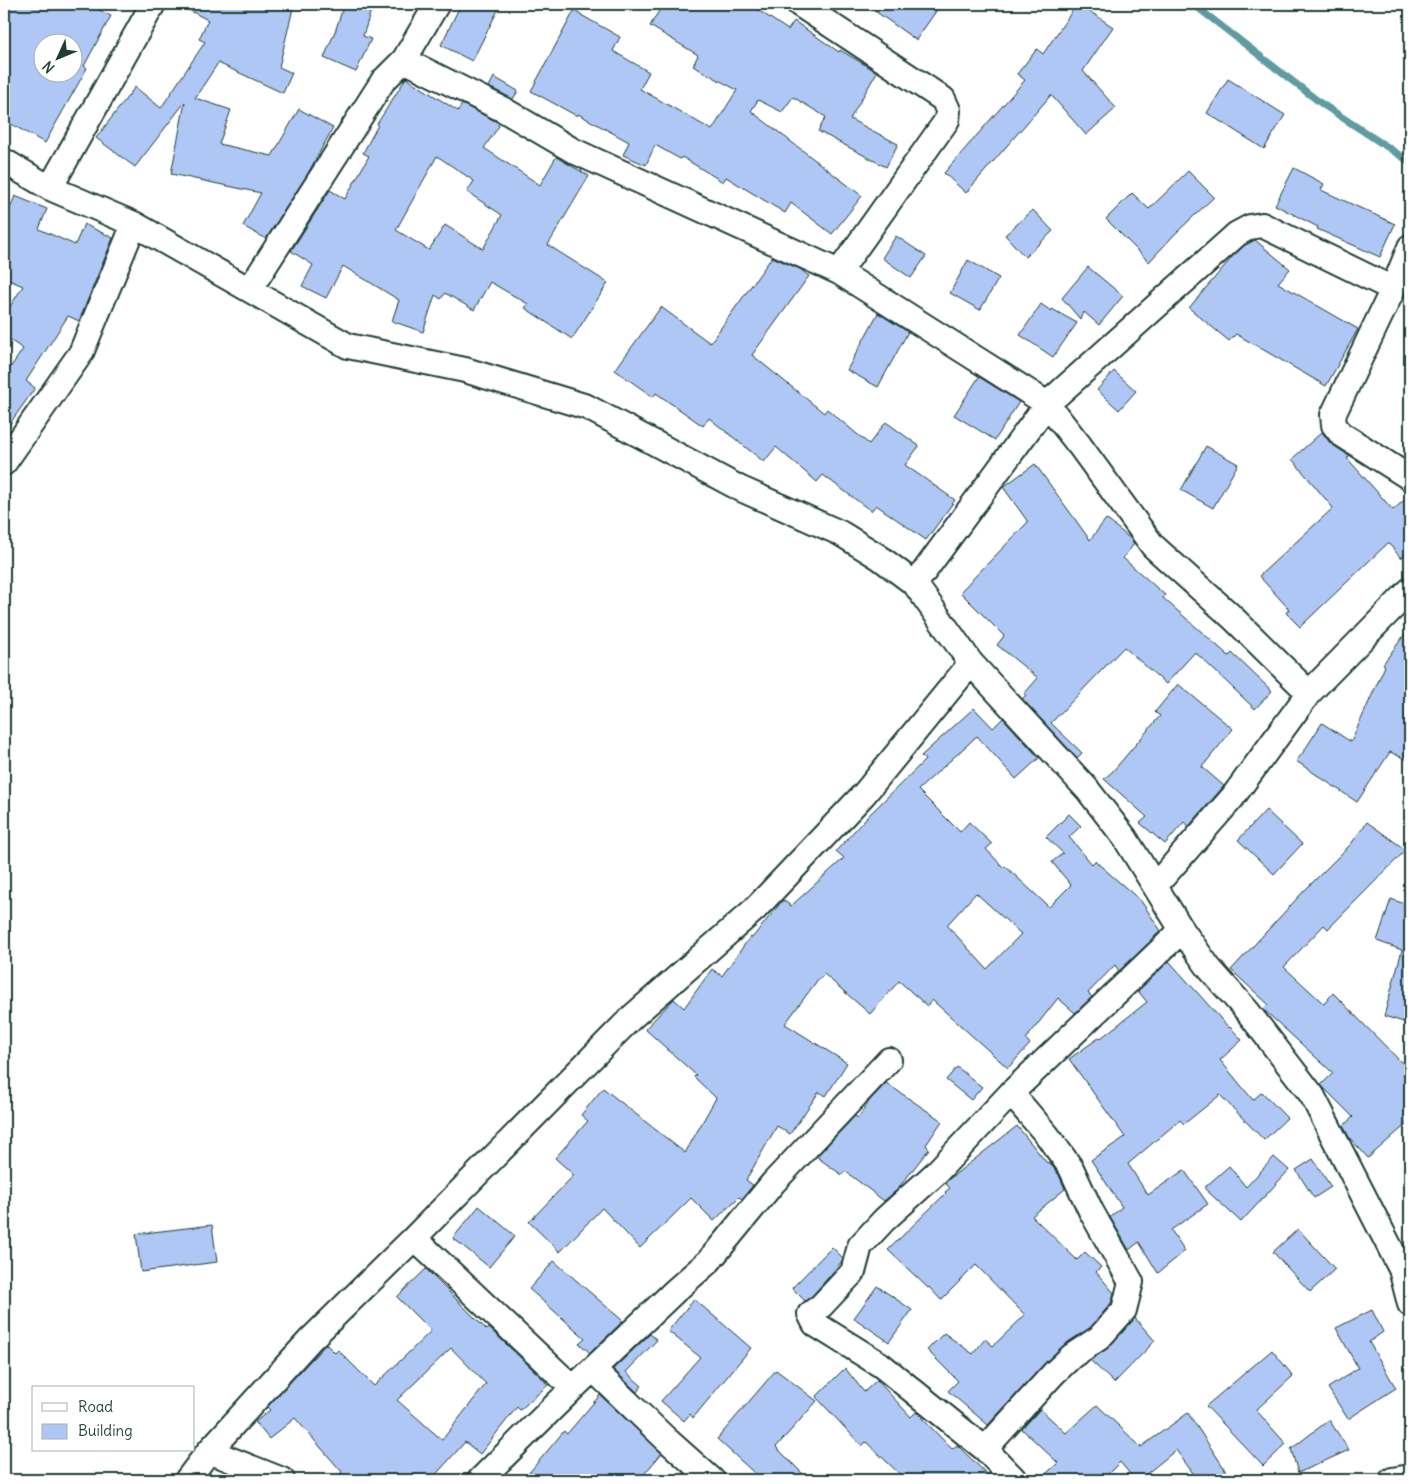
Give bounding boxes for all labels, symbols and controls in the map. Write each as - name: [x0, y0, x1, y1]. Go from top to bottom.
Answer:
- north arrow: [32, 32, 82, 82]
- text: N: [39, 57, 58, 77]
- legend: [32, 1386, 195, 1452]
- text: Road: [78, 1397, 113, 1416]
- text: Building: [78, 1421, 133, 1440]

